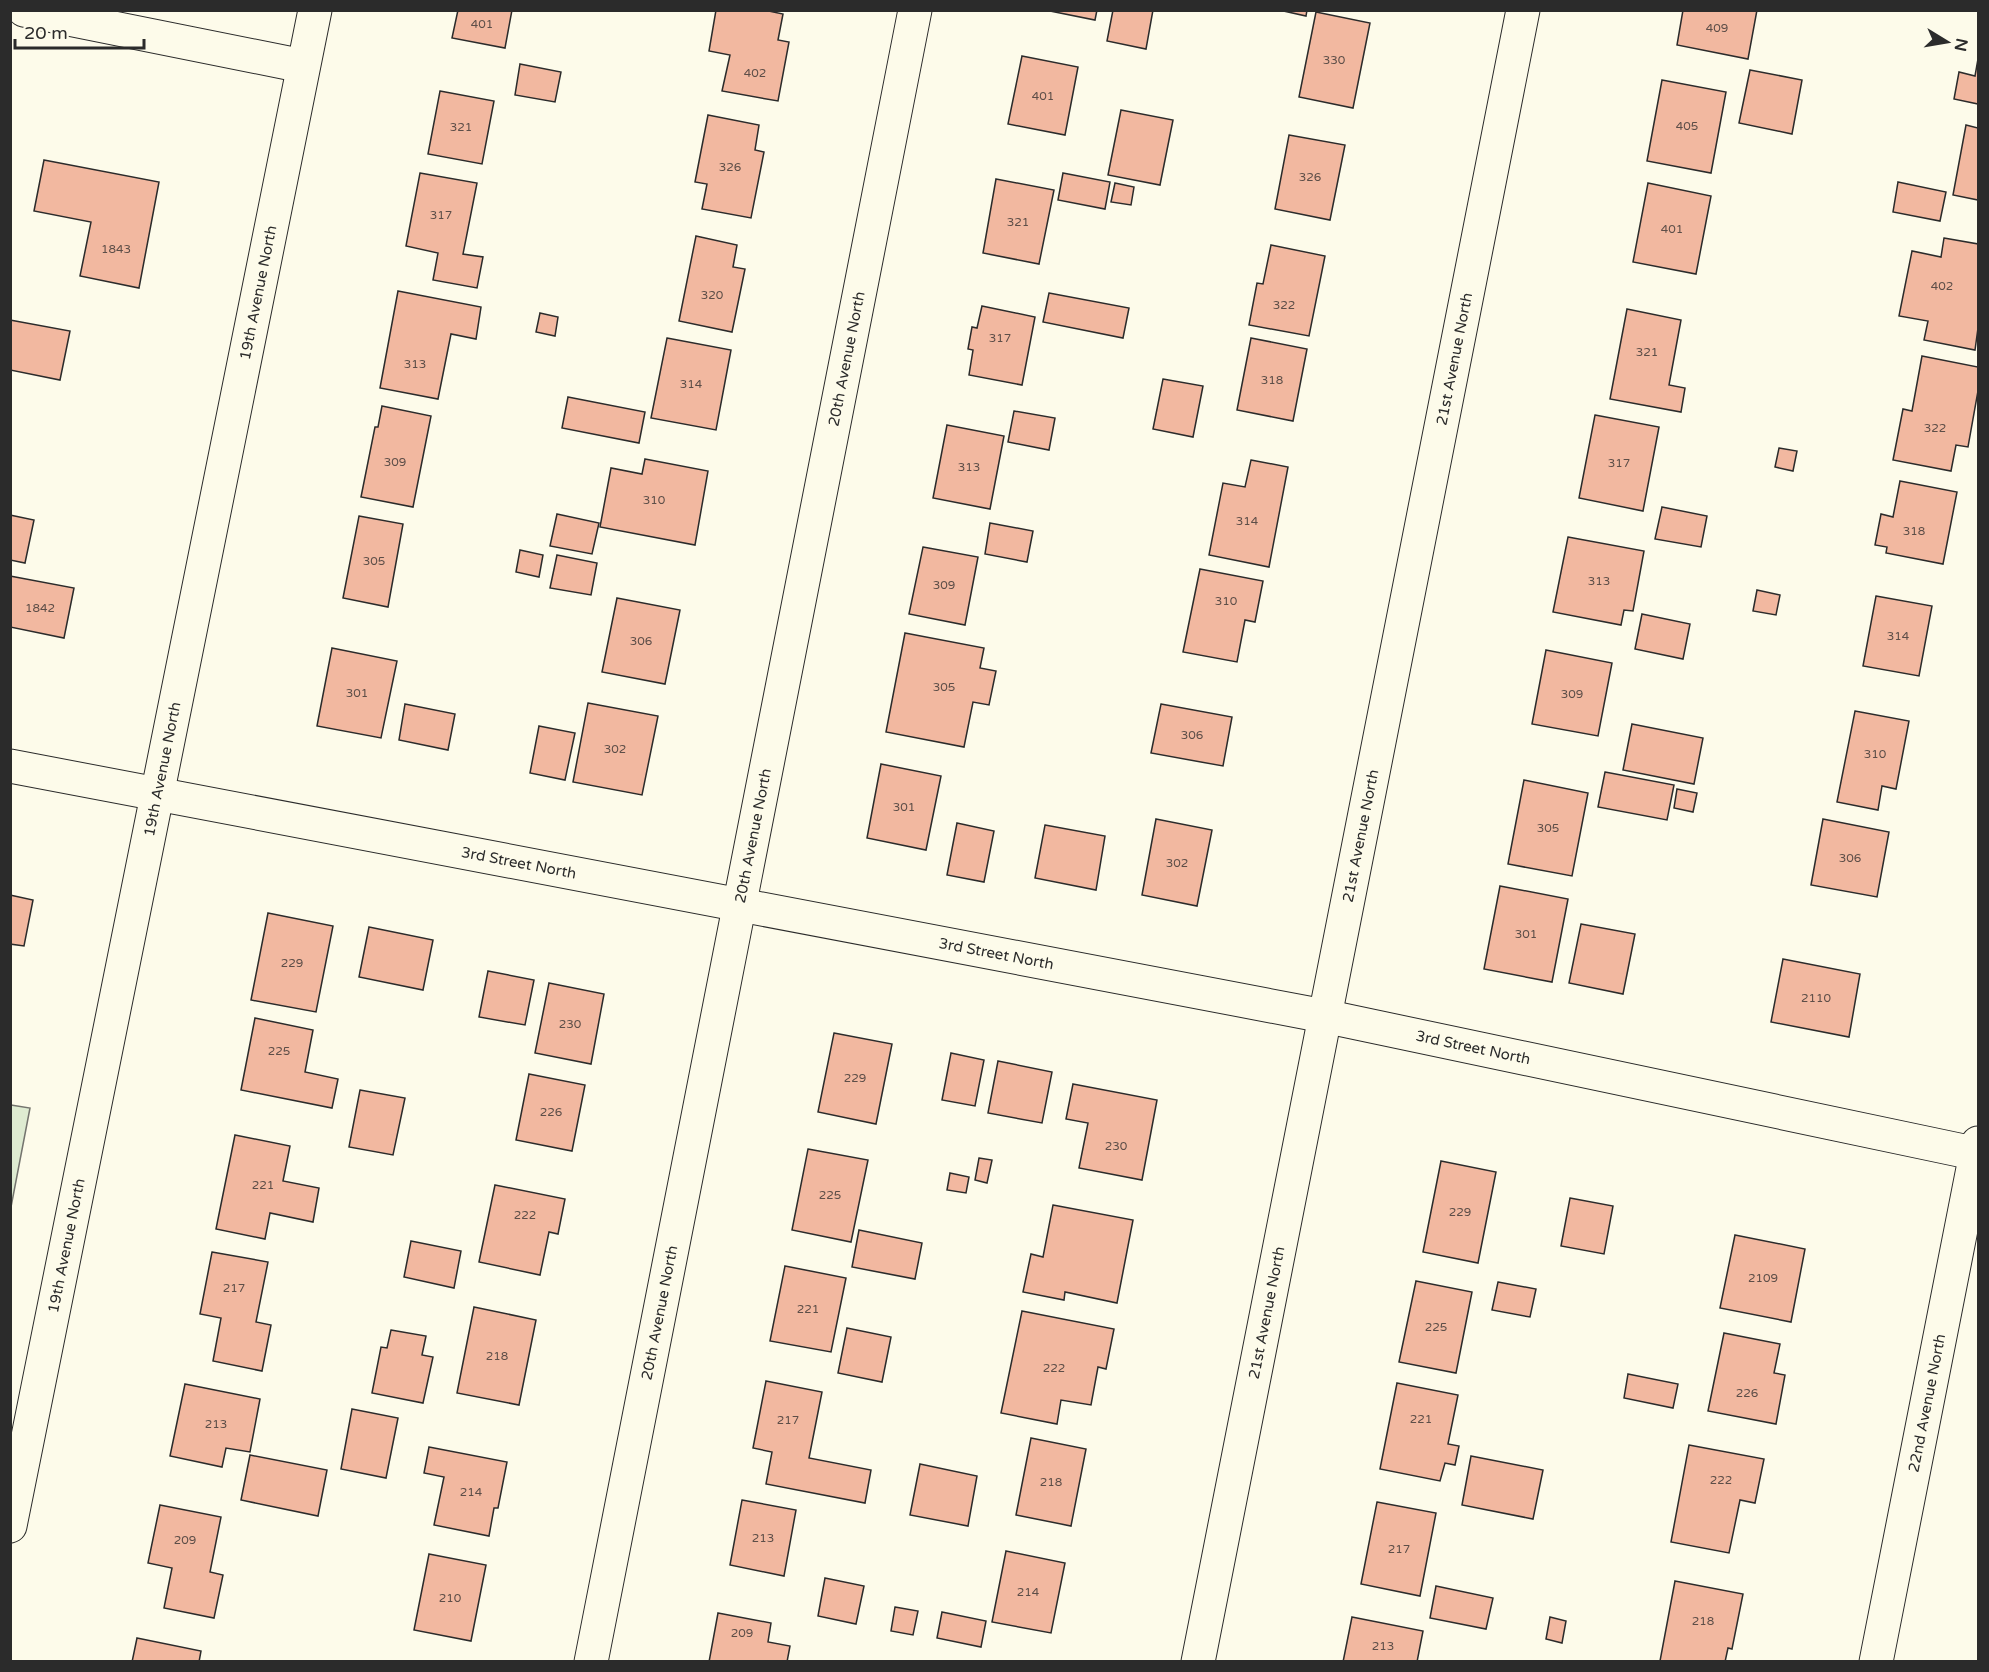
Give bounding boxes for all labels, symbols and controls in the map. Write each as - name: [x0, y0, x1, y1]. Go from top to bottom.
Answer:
- scale bar: [15, 12, 144, 50]
- north arrow: [1917, 12, 1977, 72]
- house number: 401: [471, 17, 493, 31]
- house number: 409: [1706, 21, 1728, 35]
- text: 20 m: [24, 22, 68, 44]
- text: N: [1950, 36, 1972, 53]
- house number: 330: [1323, 53, 1346, 67]
- house number: 402: [744, 66, 766, 80]
- house number: 401: [1032, 89, 1054, 103]
- house number: 405: [1676, 119, 1698, 133]
- house number: 321: [450, 120, 472, 134]
- house number: 326: [719, 160, 741, 174]
- house number: 326: [1299, 170, 1321, 184]
- house number: 317: [430, 208, 452, 222]
- house number: 321: [1007, 215, 1029, 229]
- house number: 401: [1661, 222, 1683, 236]
- street label: 19th Avenue North: [236, 224, 280, 362]
- house number: 1843: [101, 242, 131, 256]
- house number: 402: [1931, 279, 1953, 293]
- house number: 320: [701, 288, 724, 302]
- street label: 20th Avenue North: [825, 290, 869, 428]
- street label: 21st Avenue North: [1432, 291, 1476, 427]
- house number: 322: [1273, 298, 1295, 312]
- house number: 317: [989, 331, 1011, 345]
- house number: 321: [1636, 345, 1658, 359]
- house number: 313: [404, 357, 426, 371]
- house number: 318: [1261, 373, 1283, 387]
- house number: 314: [680, 377, 703, 391]
- house number: 322: [1924, 421, 1946, 435]
- house number: 309: [384, 455, 406, 469]
- house number: 317: [1608, 456, 1630, 470]
- house number: 313: [958, 460, 980, 474]
- house number: 310: [643, 493, 666, 507]
- house number: 314: [1236, 514, 1259, 528]
- house number: 318: [1903, 524, 1925, 538]
- house number: 305: [363, 554, 385, 568]
- house number: 313: [1588, 574, 1610, 588]
- house number: 309: [933, 578, 955, 592]
- house number: 310: [1215, 594, 1238, 608]
- house number: 1842: [25, 601, 55, 615]
- house number: 314: [1887, 629, 1910, 643]
- house number: 306: [630, 634, 652, 648]
- house number: 305: [933, 680, 955, 694]
- house number: 301: [346, 686, 368, 700]
- house number: 309: [1561, 687, 1583, 701]
- street label: 19th Avenue North: [140, 700, 185, 838]
- house number: 306: [1181, 728, 1203, 742]
- house number: 302: [604, 742, 626, 756]
- house number: 310: [1864, 747, 1887, 761]
- street label: 20th Avenue North: [731, 767, 775, 905]
- street label: 21st Avenue North: [1339, 768, 1382, 904]
- house number: 301: [893, 800, 915, 814]
- house number: 305: [1537, 821, 1559, 835]
- street label: 3rd Street North: [460, 843, 578, 883]
- house number: 306: [1839, 851, 1861, 865]
- house number: 302: [1166, 856, 1188, 870]
- house number: 301: [1515, 927, 1537, 941]
- street label: 3rd Street North: [937, 934, 1055, 973]
- house number: 229: [281, 956, 303, 970]
- house number: 2110: [1801, 991, 1832, 1005]
- house number: 230: [559, 1017, 582, 1031]
- street label: 3rd Street North: [1414, 1027, 1532, 1068]
- house number: 225: [268, 1044, 290, 1058]
- house number: 229: [844, 1071, 866, 1085]
- house number: 226: [540, 1105, 562, 1119]
- house number: 230: [1105, 1139, 1128, 1153]
- street label: 19th Avenue North: [44, 1177, 89, 1314]
- house number: 221: [252, 1178, 274, 1192]
- house number: 225: [819, 1188, 841, 1202]
- house number: 229: [1449, 1205, 1471, 1219]
- house number: 222: [514, 1208, 536, 1222]
- street label: 20th Avenue North: [638, 1244, 682, 1382]
- street label: 21st Avenue North: [1245, 1245, 1289, 1381]
- house number: 2109: [1748, 1271, 1778, 1285]
- house number: 217: [223, 1281, 245, 1295]
- house number: 221: [797, 1302, 819, 1316]
- house number: 225: [1425, 1320, 1447, 1334]
- street label: 22nd Avenue North: [1905, 1332, 1949, 1474]
- house number: 218: [486, 1349, 508, 1363]
- house number: 222: [1043, 1361, 1065, 1375]
- house number: 226: [1736, 1386, 1758, 1400]
- house number: 221: [1410, 1412, 1432, 1426]
- house number: 217: [777, 1413, 799, 1427]
- house number: 213: [205, 1417, 227, 1431]
- house number: 222: [1710, 1473, 1732, 1487]
- house number: 218: [1040, 1475, 1062, 1489]
- house number: 214: [460, 1485, 483, 1499]
- house number: 213: [752, 1531, 774, 1545]
- house number: 209: [174, 1533, 196, 1547]
- house number: 217: [1388, 1542, 1410, 1556]
- house number: 214: [1017, 1585, 1040, 1599]
- house number: 210: [439, 1591, 462, 1605]
- house number: 218: [1692, 1614, 1714, 1628]
- house number: 209: [731, 1626, 753, 1640]
- house number: 213: [1372, 1639, 1394, 1653]

